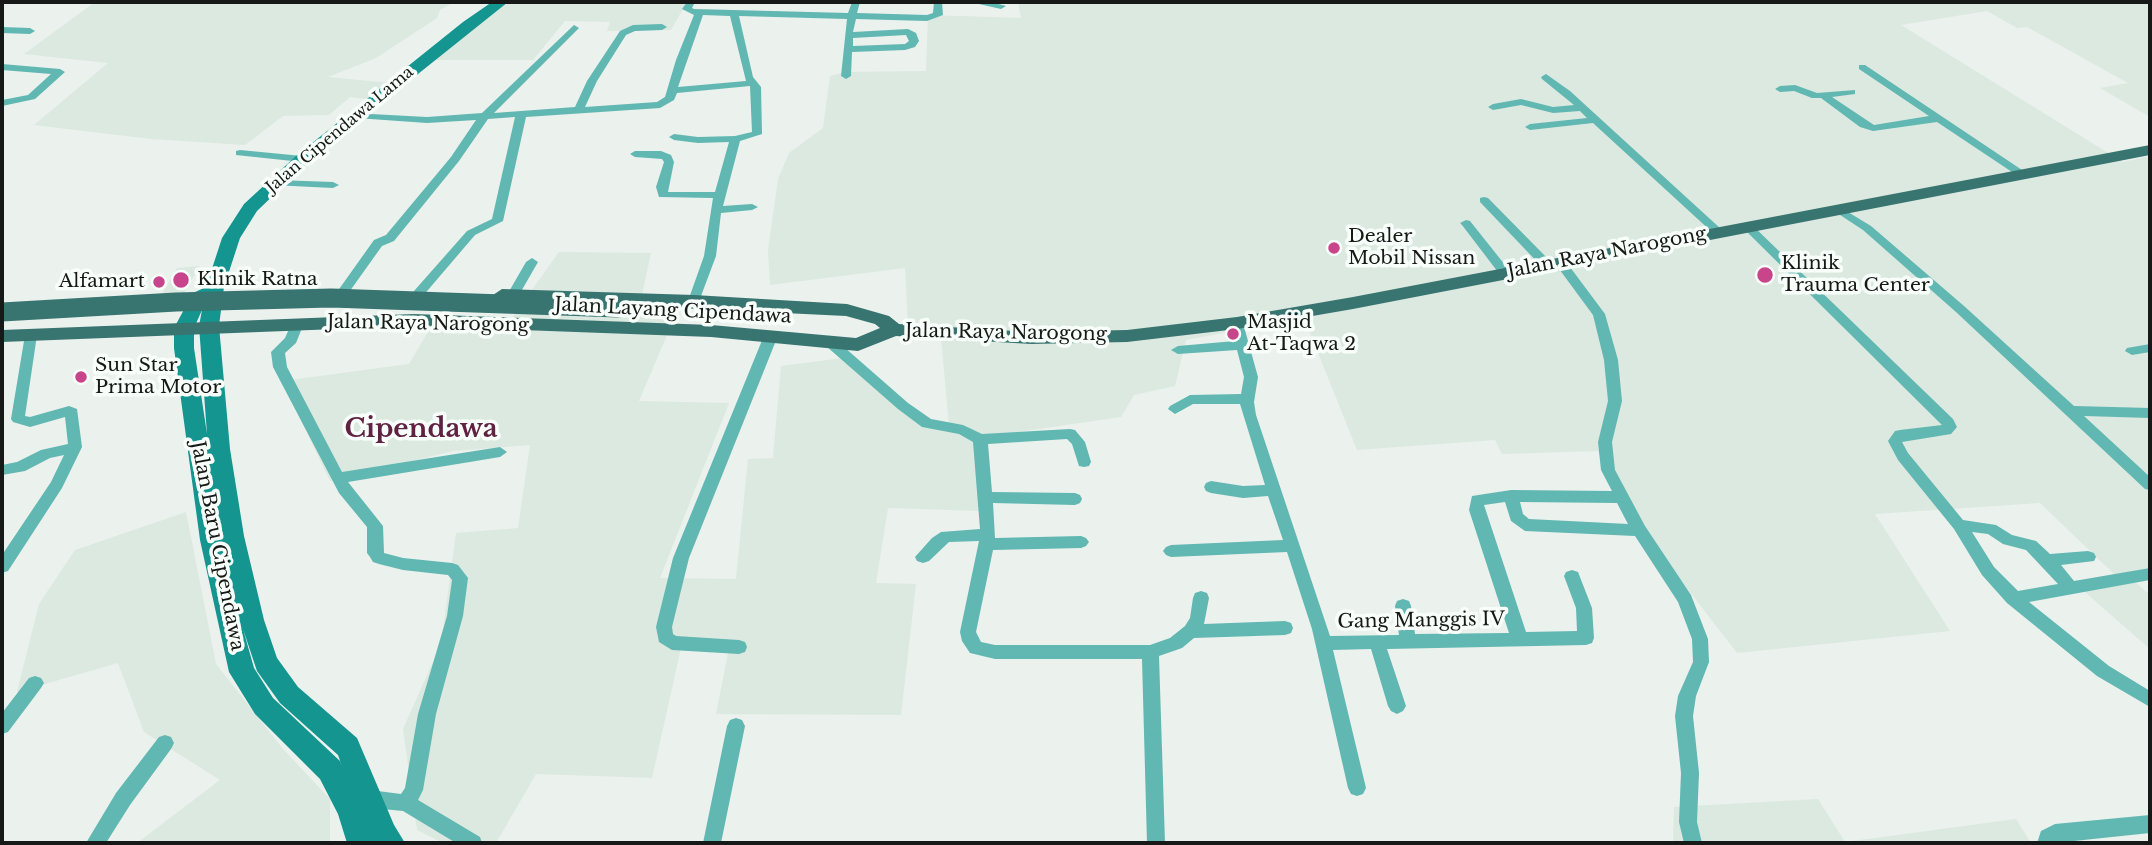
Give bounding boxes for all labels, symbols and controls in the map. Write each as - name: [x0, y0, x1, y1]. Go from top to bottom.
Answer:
- street label: Jalan Cipendawa Lama: [262, 63, 418, 197]
- street label: Jalan Raya Narogong: [1506, 223, 1708, 283]
- place label: Dealer Mobil Nissan: [1348, 226, 1475, 270]
- marker: Dealer Mobil Nissan: [1326, 240, 1342, 256]
- place label: Klinik Trauma Center: [1781, 253, 1930, 297]
- marker: Klinik Trauma Center: [1755, 265, 1775, 285]
- place label: Klinik Ratna: [197, 269, 317, 291]
- marker: Klinik Ratna: [171, 270, 191, 290]
- place label: Alfamart: [59, 271, 145, 293]
- marker: Alfamart: [151, 274, 167, 290]
- street label: Jalan Layang Cipendawa: [554, 293, 792, 329]
- street label: Jalan Raya Narogong: [327, 311, 529, 337]
- place label: Masjid At-Taqwa 2: [1247, 312, 1356, 356]
- street label: Jalan Raya Narogong: [905, 320, 1107, 346]
- marker: Masjid At-Taqwa 2: [1225, 326, 1241, 342]
- place label: Sun Star Prima Motor: [95, 355, 221, 399]
- marker: Sun Star Prima Motor: [73, 369, 89, 385]
- district label: Cipendawa: [344, 414, 498, 446]
- street label: Jalan Baru Cipendawa: [185, 439, 249, 653]
- street label: Gang Manggis IV: [1337, 608, 1505, 634]

